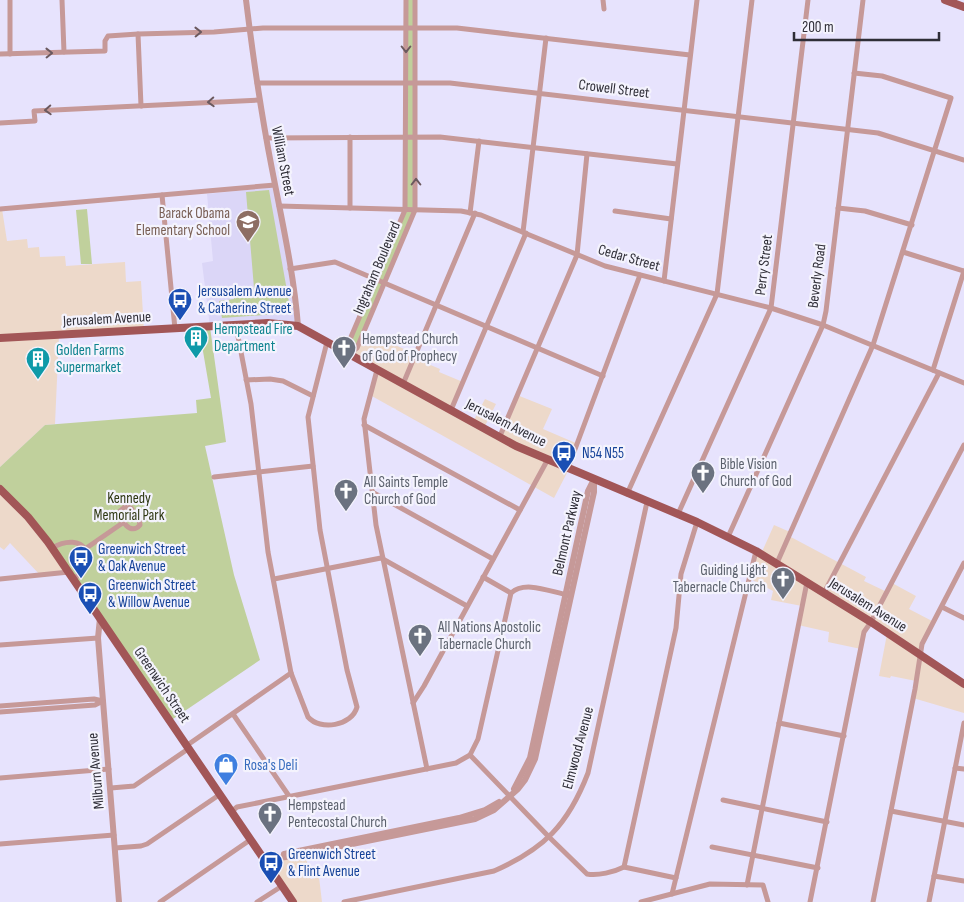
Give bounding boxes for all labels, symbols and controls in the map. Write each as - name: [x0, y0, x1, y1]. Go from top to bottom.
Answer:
- scale bar: [794, 10, 939, 42]
- text: 200 m: [802, 18, 834, 37]
- one-way arrow: [195, 27, 203, 37]
- one-way arrow: [401, 45, 411, 53]
- one-way arrow: [45, 48, 53, 58]
- street label: Crowell Street: [577, 75, 651, 103]
- one-way arrow: [206, 97, 214, 108]
- one-way arrow: [44, 105, 52, 116]
- street label: William Street: [267, 124, 299, 198]
- one-way arrow: [411, 177, 421, 185]
- place label: Barack Obama Elementary School: [136, 204, 230, 240]
- school or university icon: Barack Obama Elementary School: [235, 209, 261, 243]
- street label: Ingraham Boulevard: [349, 219, 405, 317]
- street label: Perry Street: [751, 233, 777, 296]
- street label: Cedar Street: [596, 240, 663, 276]
- street label: Beverly Road: [804, 243, 830, 309]
- place label: Jersusalem Avenue & Catherine Street: [197, 282, 292, 318]
- bus stop icon: Jersusalem Avenue & Catherine Street: [167, 287, 193, 321]
- street label: Jerusalem Avenue: [61, 307, 152, 331]
- place label: Hempstead Fire Department: [214, 320, 293, 356]
- building icon: Hempstead Fire Department: [183, 325, 209, 359]
- place label: Hempstead Church of God of Prophecy: [362, 330, 458, 366]
- church icon: Hempstead Church of God of Prophecy: [331, 335, 357, 369]
- place label: Golden Farms Supermarket: [56, 341, 124, 377]
- building icon: Golden Farms Supermarket: [25, 346, 51, 380]
- street label: Jerusalem Avenue: [461, 394, 550, 452]
- bus stop icon: N54 N55: [551, 440, 577, 474]
- place label: N54 N55: [582, 444, 624, 463]
- place label: Bible Vision Church of God: [720, 455, 792, 491]
- church icon: Bible Vision Church of God: [690, 460, 716, 494]
- place label: All Saints Temple Church of God: [363, 473, 448, 509]
- church icon: All Saints Temple Church of God: [333, 478, 359, 512]
- park label: Kennedy Memorial Park: [94, 489, 165, 525]
- street label: Belmont Parkway: [548, 489, 586, 577]
- place label: Greenwich Street & Oak Avenue: [98, 540, 186, 576]
- bus stop icon: Greenwich Street & Oak Avenue: [68, 545, 94, 579]
- place label: Guiding Light Tabernacle Church: [673, 561, 766, 597]
- church icon: Guiding Light Tabernacle Church: [770, 566, 796, 600]
- street label: Jerusalem Avenue: [825, 573, 910, 636]
- place label: Greenwich Street & Willow Avenue: [108, 576, 196, 612]
- bus stop icon: Greenwich Street & Willow Avenue: [77, 581, 103, 615]
- place label: All Nations Apostolic Tabernacle Church: [437, 618, 541, 654]
- church icon: All Nations Apostolic Tabernacle Church: [407, 623, 433, 657]
- street label: Greenwich Street: [130, 643, 195, 727]
- street label: Elmwood Avenue: [558, 705, 598, 791]
- street label: Milburn Avenue: [83, 732, 109, 810]
- shop icon: Rosa's Deli: [213, 752, 239, 786]
- place label: Rosa's Deli: [244, 756, 298, 775]
- place label: Hempstead Pentecostal Church: [288, 796, 387, 832]
- church icon: Hempstead Pentecostal Church: [257, 801, 283, 835]
- place label: Greenwich Street & Flint Avenue: [288, 845, 376, 881]
- bus stop icon: Greenwich Street & Flint Avenue: [258, 850, 284, 884]

